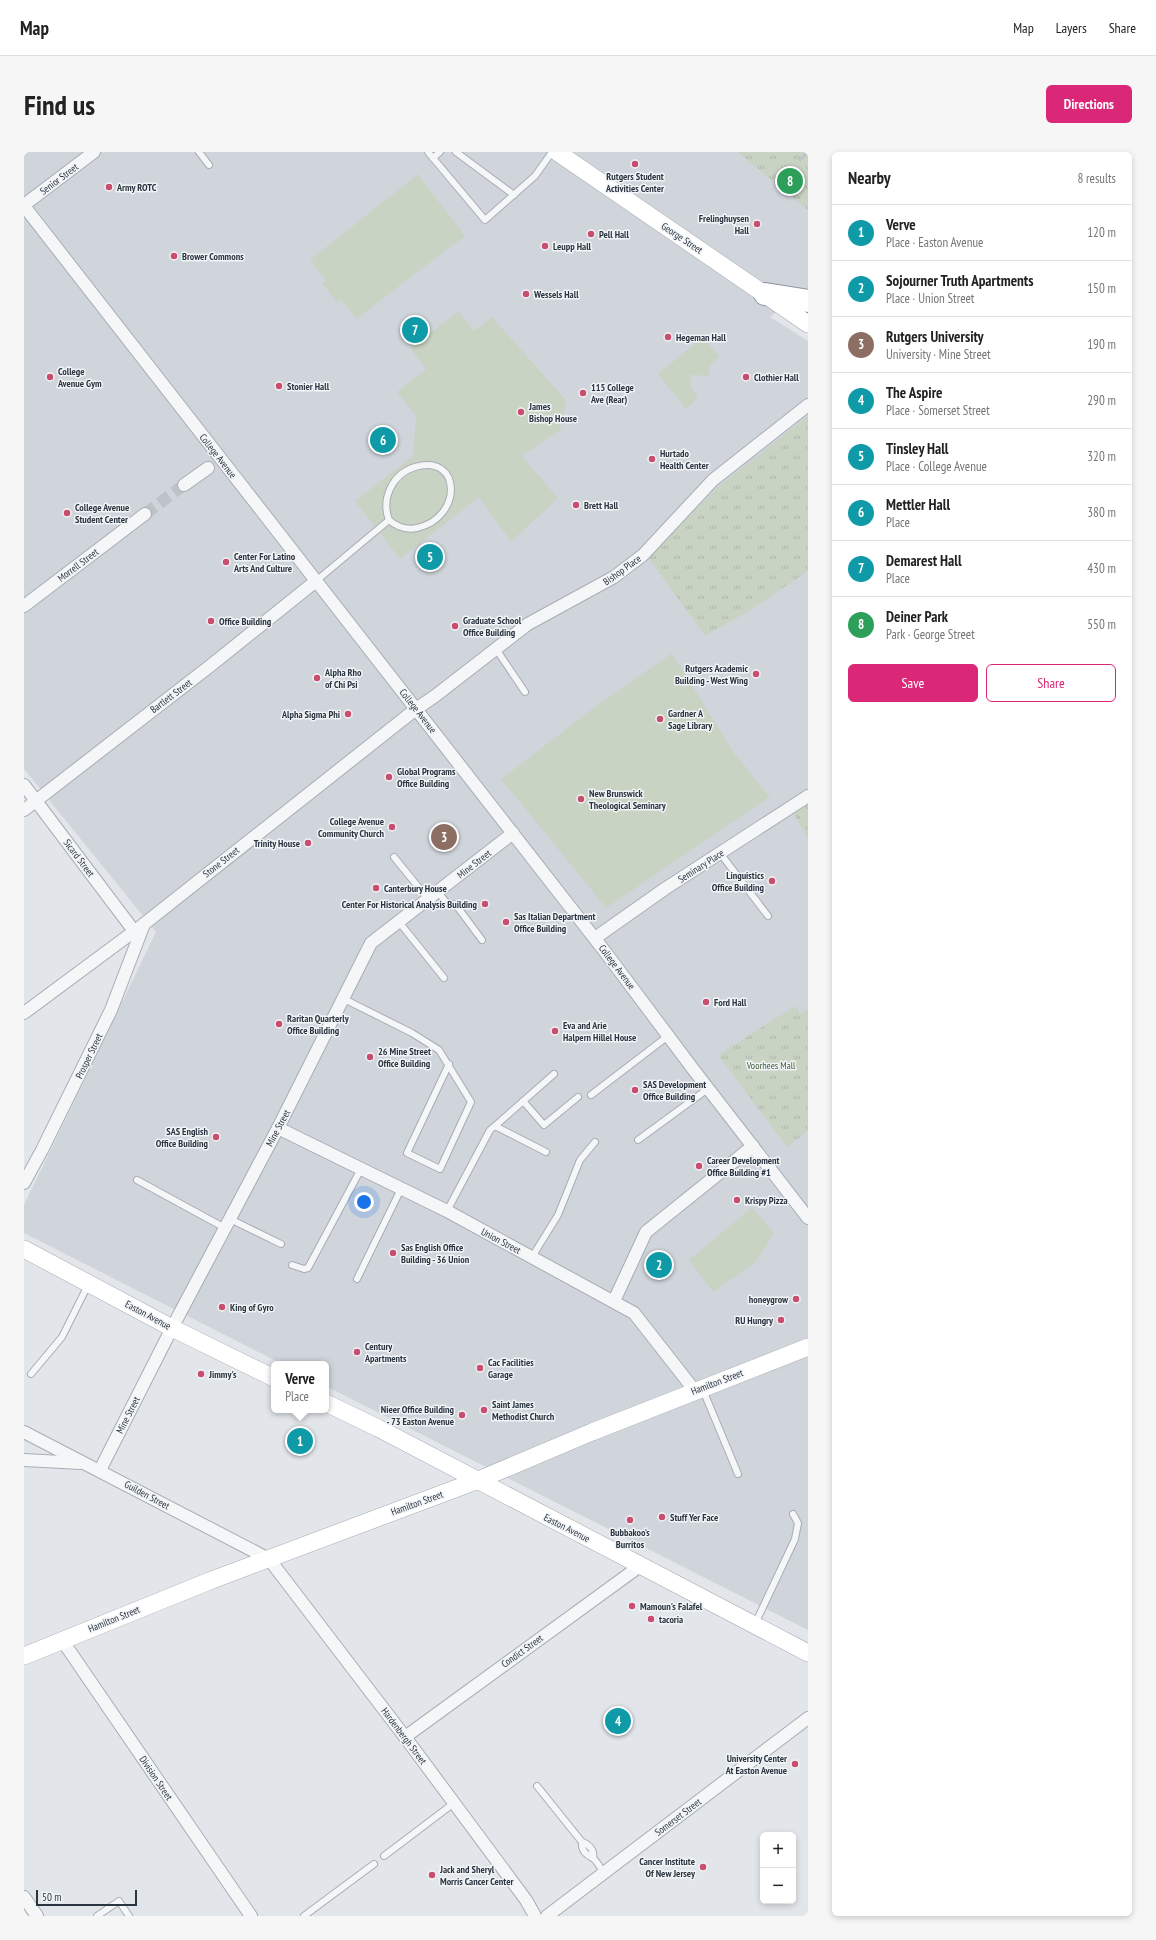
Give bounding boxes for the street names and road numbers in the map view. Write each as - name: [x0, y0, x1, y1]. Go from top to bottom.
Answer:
- street label: Senior Street: [37, 160, 81, 198]
- street label: George Street: [659, 219, 705, 257]
- street label: College Avenue: [197, 431, 239, 481]
- street label: Morrell Street: [55, 545, 101, 585]
- street label: Bishop Place: [600, 552, 644, 588]
- street label: Bartlett Street: [147, 676, 195, 716]
- street label: College Avenue: [397, 686, 439, 736]
- street label: Sicard Street: [61, 837, 98, 880]
- street label: Stone Street: [200, 844, 242, 880]
- street label: Mine Street: [454, 846, 494, 881]
- street label: Seminary Place: [676, 846, 726, 886]
- street label: College Avenue: [596, 942, 638, 992]
- street label: Prosper Street: [72, 1031, 106, 1081]
- street label: Mine Street: [263, 1107, 293, 1149]
- street label: Union Street: [479, 1225, 523, 1257]
- street label: Easton Avenue: [123, 1297, 173, 1333]
- street label: Hamilton Street: [689, 1366, 745, 1398]
- street label: Mine Street: [113, 1394, 143, 1436]
- street label: Guilden Street: [122, 1478, 172, 1512]
- street label: Hamilton Street: [389, 1487, 445, 1518]
- street label: Easton Avenue: [542, 1511, 592, 1545]
- street label: Hamilton Street: [86, 1603, 142, 1635]
- street label: Condict Street: [499, 1631, 546, 1671]
- street label: Hardenbergh Street: [378, 1705, 430, 1767]
- street label: Division Street: [136, 1753, 176, 1803]
- street label: Somerset Street: [652, 1795, 704, 1839]

